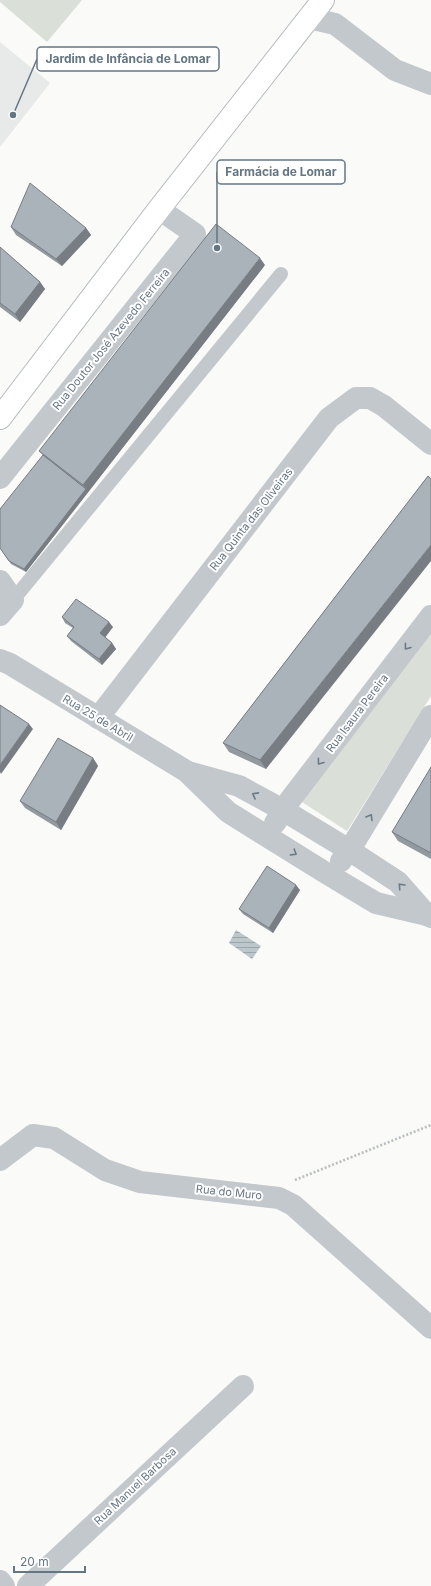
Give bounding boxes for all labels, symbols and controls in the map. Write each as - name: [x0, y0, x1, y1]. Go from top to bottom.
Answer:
- callout: Jardim de Infância de Lomar: [37, 47, 219, 71]
- text: Jardim de Infância de Lomar: [45, 51, 211, 66]
- callout: Farmácia de Lomar: [217, 160, 345, 184]
- text: Farmácia de Lomar: [225, 164, 337, 179]
- street label: Rua Doutor José Azevedo Ferreira: [50, 265, 172, 413]
- street label: Rua Quinta das Oliveiras: [207, 465, 296, 573]
- one-way arrow: [405, 643, 412, 650]
- street label: Rua Isaura Pereira: [323, 671, 391, 755]
- street label: Rua 25 de Abril: [60, 692, 136, 744]
- one-way arrow: [317, 757, 324, 764]
- one-way arrow: [252, 793, 260, 800]
- one-way arrow: [365, 814, 372, 821]
- one-way arrow: [290, 849, 297, 856]
- one-way arrow: [398, 883, 406, 891]
- street label: Rua do Muro: [195, 1182, 263, 1202]
- street label: Rua Manuel Barbosa: [91, 1444, 179, 1528]
- scale bar: [14, 1548, 85, 1574]
- text: 20 m: [20, 1554, 49, 1569]

